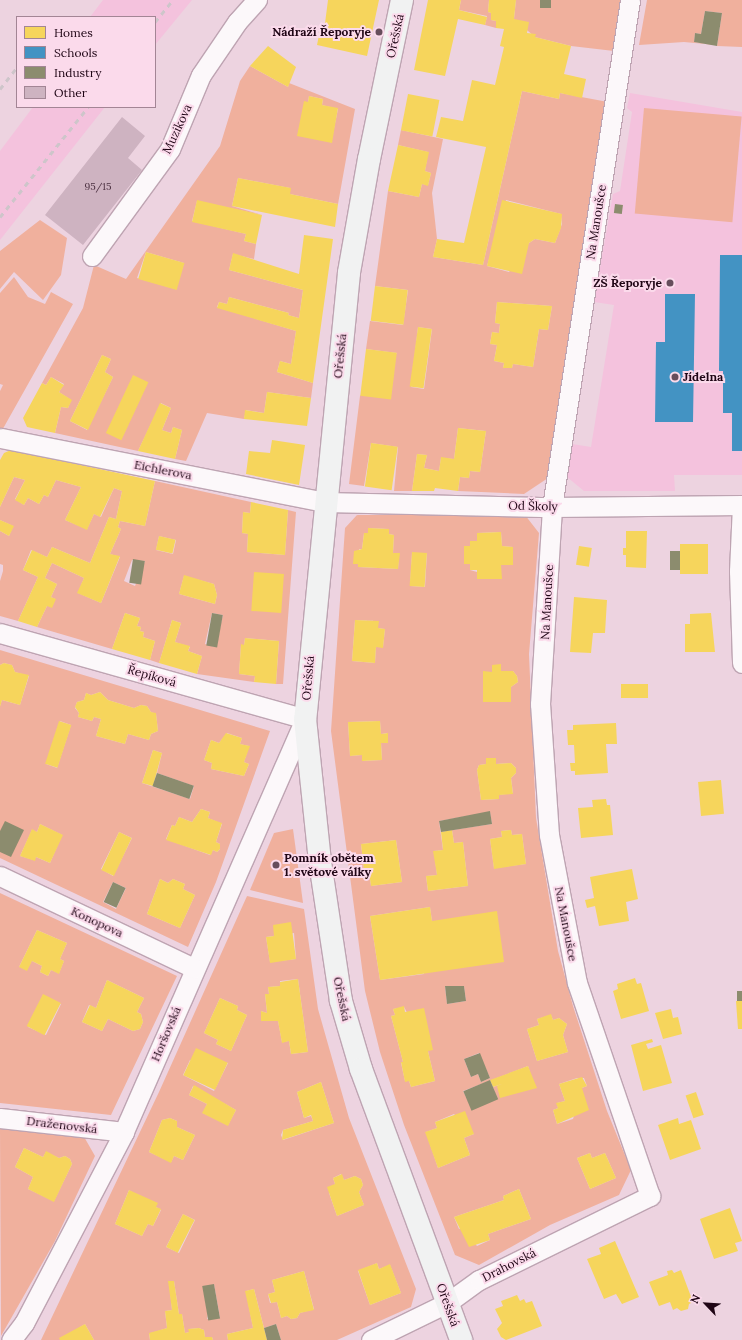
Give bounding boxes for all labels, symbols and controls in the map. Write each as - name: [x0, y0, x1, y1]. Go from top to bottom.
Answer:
- street label: Ořešská: [383, 13, 407, 59]
- legend: [16, 16, 156, 108]
- text: Homes: [54, 25, 93, 40]
- place label: Nádraží Řeporyje: [272, 25, 371, 39]
- marker: Nádraží Řeporyje: [374, 27, 384, 37]
- text: Schools: [54, 45, 97, 60]
- text: Industry: [54, 65, 101, 80]
- text: Other: [54, 85, 87, 100]
- street label: Muzikova: [159, 102, 195, 156]
- house number: 95/15: [85, 181, 111, 193]
- street label: Na Manoušce: [583, 184, 609, 260]
- place label: ZŠ Řeporyje: [593, 276, 662, 290]
- marker: ZŠ Řeporyje: [665, 278, 675, 288]
- street label: Ořešská: [330, 333, 350, 379]
- place label: Jídelna: [683, 370, 723, 384]
- marker: Jídelna: [670, 372, 680, 382]
- street label: Eichlerova: [133, 457, 193, 483]
- street label: Od Školy: [508, 498, 558, 514]
- street label: Na Manoušce: [538, 564, 556, 640]
- street label: Ořešská: [299, 655, 317, 701]
- street label: Řepíková: [126, 662, 178, 690]
- place label: Pomník obětem 1. světové války: [284, 851, 374, 879]
- marker: Pomník obětem 1. světové války: [271, 860, 281, 870]
- street label: Na Manoušce: [552, 886, 580, 962]
- street label: Konopova: [69, 904, 125, 940]
- street label: Ořešská: [330, 976, 354, 1022]
- street label: Horšovská: [148, 1004, 184, 1064]
- street label: Draženovská: [26, 1114, 98, 1136]
- street label: Drahovská: [480, 1245, 538, 1285]
- street label: Ořešská: [434, 1281, 462, 1329]
- north arrow: [686, 1284, 726, 1324]
- text: N: [687, 1292, 703, 1306]

